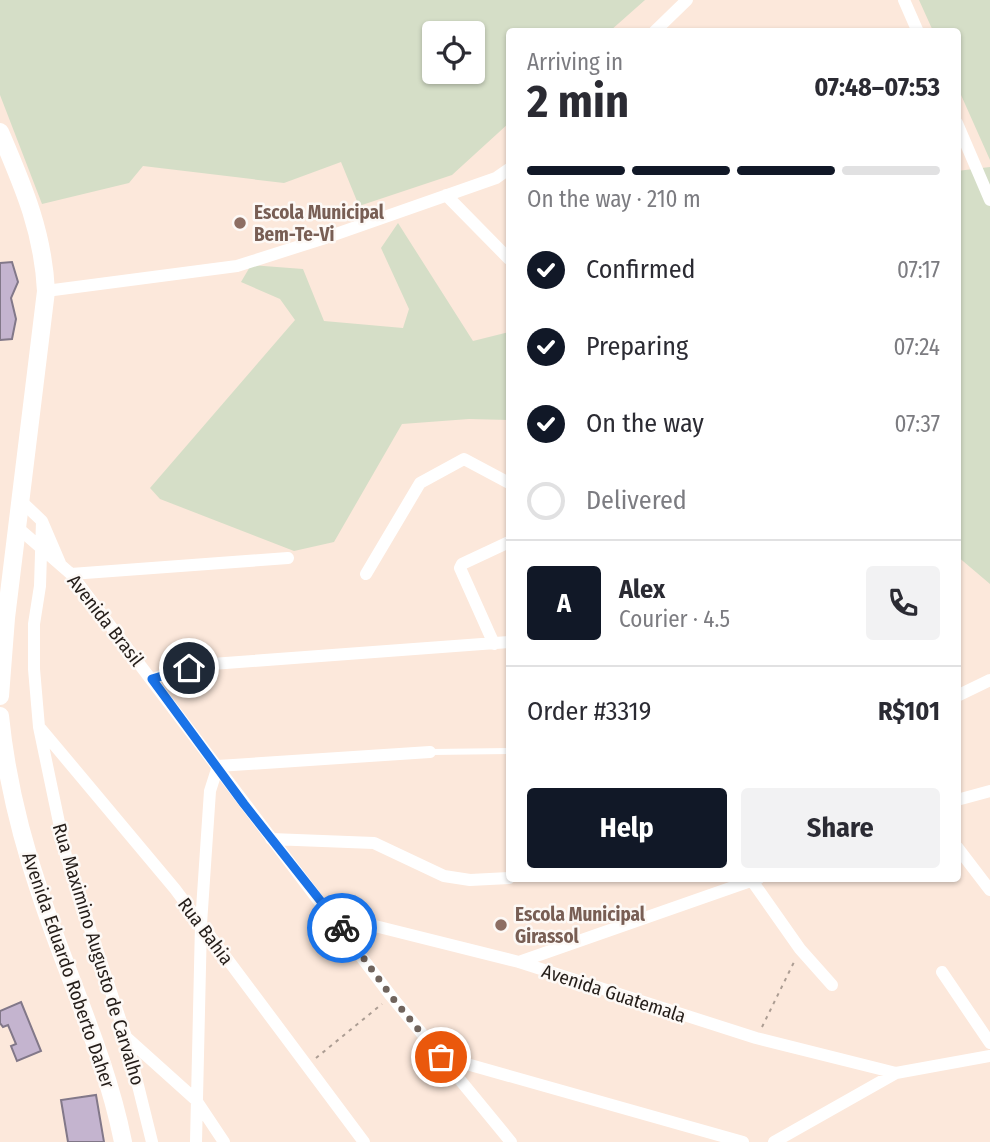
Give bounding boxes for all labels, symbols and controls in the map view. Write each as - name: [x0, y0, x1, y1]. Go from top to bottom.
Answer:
- map controls: [422, 21, 485, 84]
- button: locate: [422, 21, 485, 84]
- text: Arriving in: [527, 48, 623, 76]
- text: 07:48–07:53: [814, 72, 940, 103]
- text: 2 min: [527, 74, 629, 129]
- text: On the way · 210 m: [527, 185, 701, 213]
- place label: Escola Municipal Bem-Te-Vi: [254, 201, 385, 246]
- marker: Escola Municipal Bem-Te-Vi: [232, 215, 248, 231]
- icon: check: [527, 251, 565, 289]
- text: Confirmed: [586, 254, 696, 285]
- text: 07:17: [897, 256, 940, 284]
- icon: check: [527, 328, 565, 366]
- text: Preparing: [586, 331, 688, 362]
- text: 07:24: [893, 333, 940, 361]
- icon: check: [527, 405, 565, 443]
- text: On the way: [586, 408, 704, 439]
- text: 07:37: [894, 410, 940, 438]
- text: Delivered: [586, 485, 687, 516]
- button: phone: [866, 566, 940, 640]
- street label: Avenida Brasil: [63, 570, 149, 671]
- text: Alex: [619, 574, 665, 605]
- text: A: [557, 588, 571, 619]
- text: Courier · 4.5: [619, 605, 730, 633]
- pin: [159, 638, 219, 698]
- icon: home: [170, 649, 208, 687]
- text: Order #3319: [527, 696, 651, 727]
- text: R$101: [878, 696, 940, 727]
- button: Help: [527, 788, 727, 868]
- button: Share: [741, 788, 940, 868]
- street label: Rua Maximino Augusto de Carvalho: [48, 820, 149, 1088]
- street label: Avenida Eduardo Roberto Daher: [17, 849, 120, 1091]
- street label: Rua Bahia: [173, 893, 238, 969]
- courier: [307, 893, 377, 963]
- place label: Escola Municipal Girassol: [515, 903, 646, 948]
- icon: bike: [323, 909, 361, 947]
- marker: Escola Municipal Girassol: [493, 917, 509, 933]
- street label: Avenida Guatemala: [539, 959, 689, 1028]
- pin: [411, 1027, 471, 1087]
- icon: bag: [422, 1038, 460, 1076]

